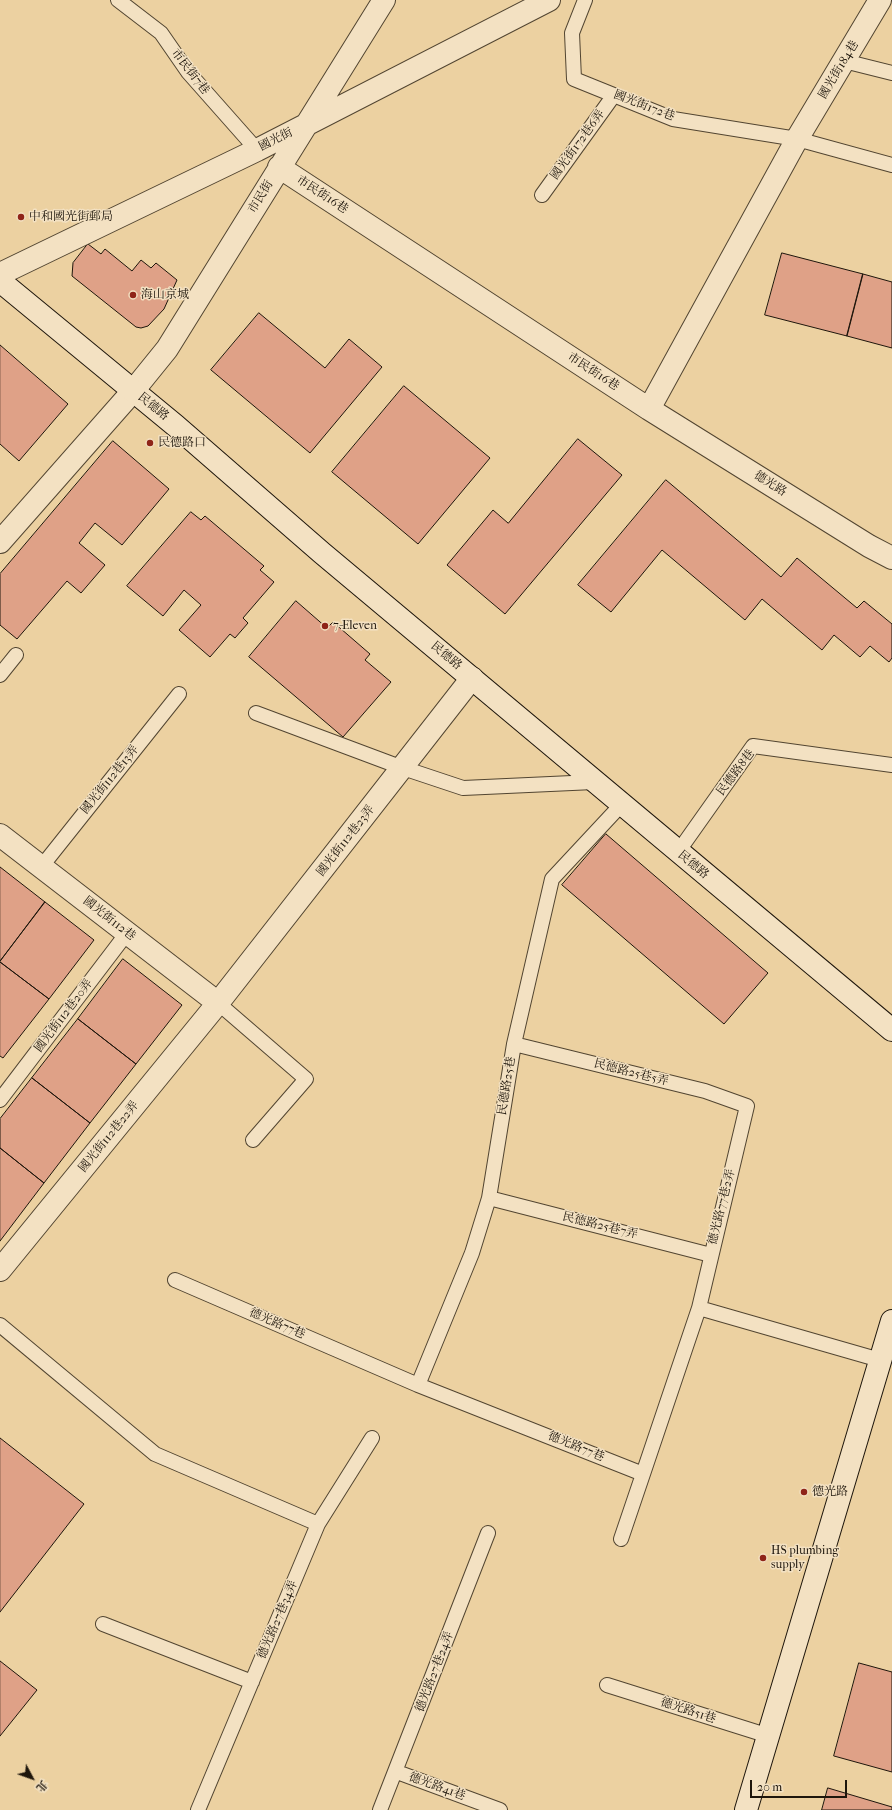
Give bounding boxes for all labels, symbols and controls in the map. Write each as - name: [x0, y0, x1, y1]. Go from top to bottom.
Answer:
- street label: 國光街184巷: [816, 38, 862, 102]
- street label: 市民街7巷: [168, 46, 212, 98]
- street label: 國光街172巷: [611, 88, 677, 124]
- street label: 國光街172巷6弄: [548, 107, 608, 183]
- street label: 國光街: [257, 125, 295, 155]
- street label: 市民街16巷: [293, 173, 351, 217]
- street label: 市民街: [246, 178, 276, 216]
- place label: 中和國光街郵局: [29, 210, 113, 224]
- marker: 中和國光街郵局: [16, 212, 26, 222]
- place label: 海山京城: [141, 288, 189, 302]
- marker: 海山京城: [128, 290, 138, 300]
- street label: 市民街16巷: [564, 350, 622, 394]
- street label: 民德路: [134, 390, 172, 424]
- place label: 民德路口: [158, 436, 206, 450]
- marker: 民德路口: [145, 438, 155, 448]
- street label: 德光路: [751, 468, 789, 500]
- place label: 7-Eleven: [333, 619, 377, 633]
- marker: 7-Eleven: [320, 621, 330, 631]
- street label: 民德路: [428, 639, 464, 673]
- street label: 國光街112巷13弄: [78, 743, 142, 817]
- street label: 民德路8巷: [714, 747, 758, 799]
- street label: 國光街112巷23弄: [314, 803, 378, 879]
- street label: 民德路: [675, 848, 711, 882]
- street label: 國光街112巷: [80, 894, 138, 944]
- street label: 國光街112巷20弄: [32, 977, 96, 1055]
- street label: 民德路25巷: [495, 1056, 519, 1116]
- street label: 民德路25巷5弄: [592, 1057, 670, 1089]
- street label: 國光街112巷22弄: [76, 1099, 142, 1175]
- street label: 德光路77巷2弄: [706, 1168, 738, 1246]
- street label: 民德路25巷7弄: [561, 1210, 639, 1242]
- street label: 德光路77巷: [247, 1306, 307, 1342]
- street label: 德光路77巷: [546, 1429, 606, 1465]
- place label: 德光路: [812, 1485, 848, 1499]
- marker: 德光路: [799, 1487, 809, 1497]
- place label: HS plumbing supply: [771, 1544, 839, 1572]
- marker: HS plumbing supply: [758, 1553, 768, 1563]
- street label: 德光路27巷34弄: [255, 1579, 301, 1661]
- street label: 德光路27巷24弄: [413, 1630, 457, 1714]
- street label: 德光路51巷: [658, 1695, 718, 1727]
- north arrow: [12, 1758, 52, 1798]
- street label: 德光路41巷: [407, 1770, 467, 1804]
- scale bar: [752, 1772, 849, 1798]
- text: 北: [33, 1778, 50, 1795]
- text: 20 m: [757, 1780, 782, 1794]

